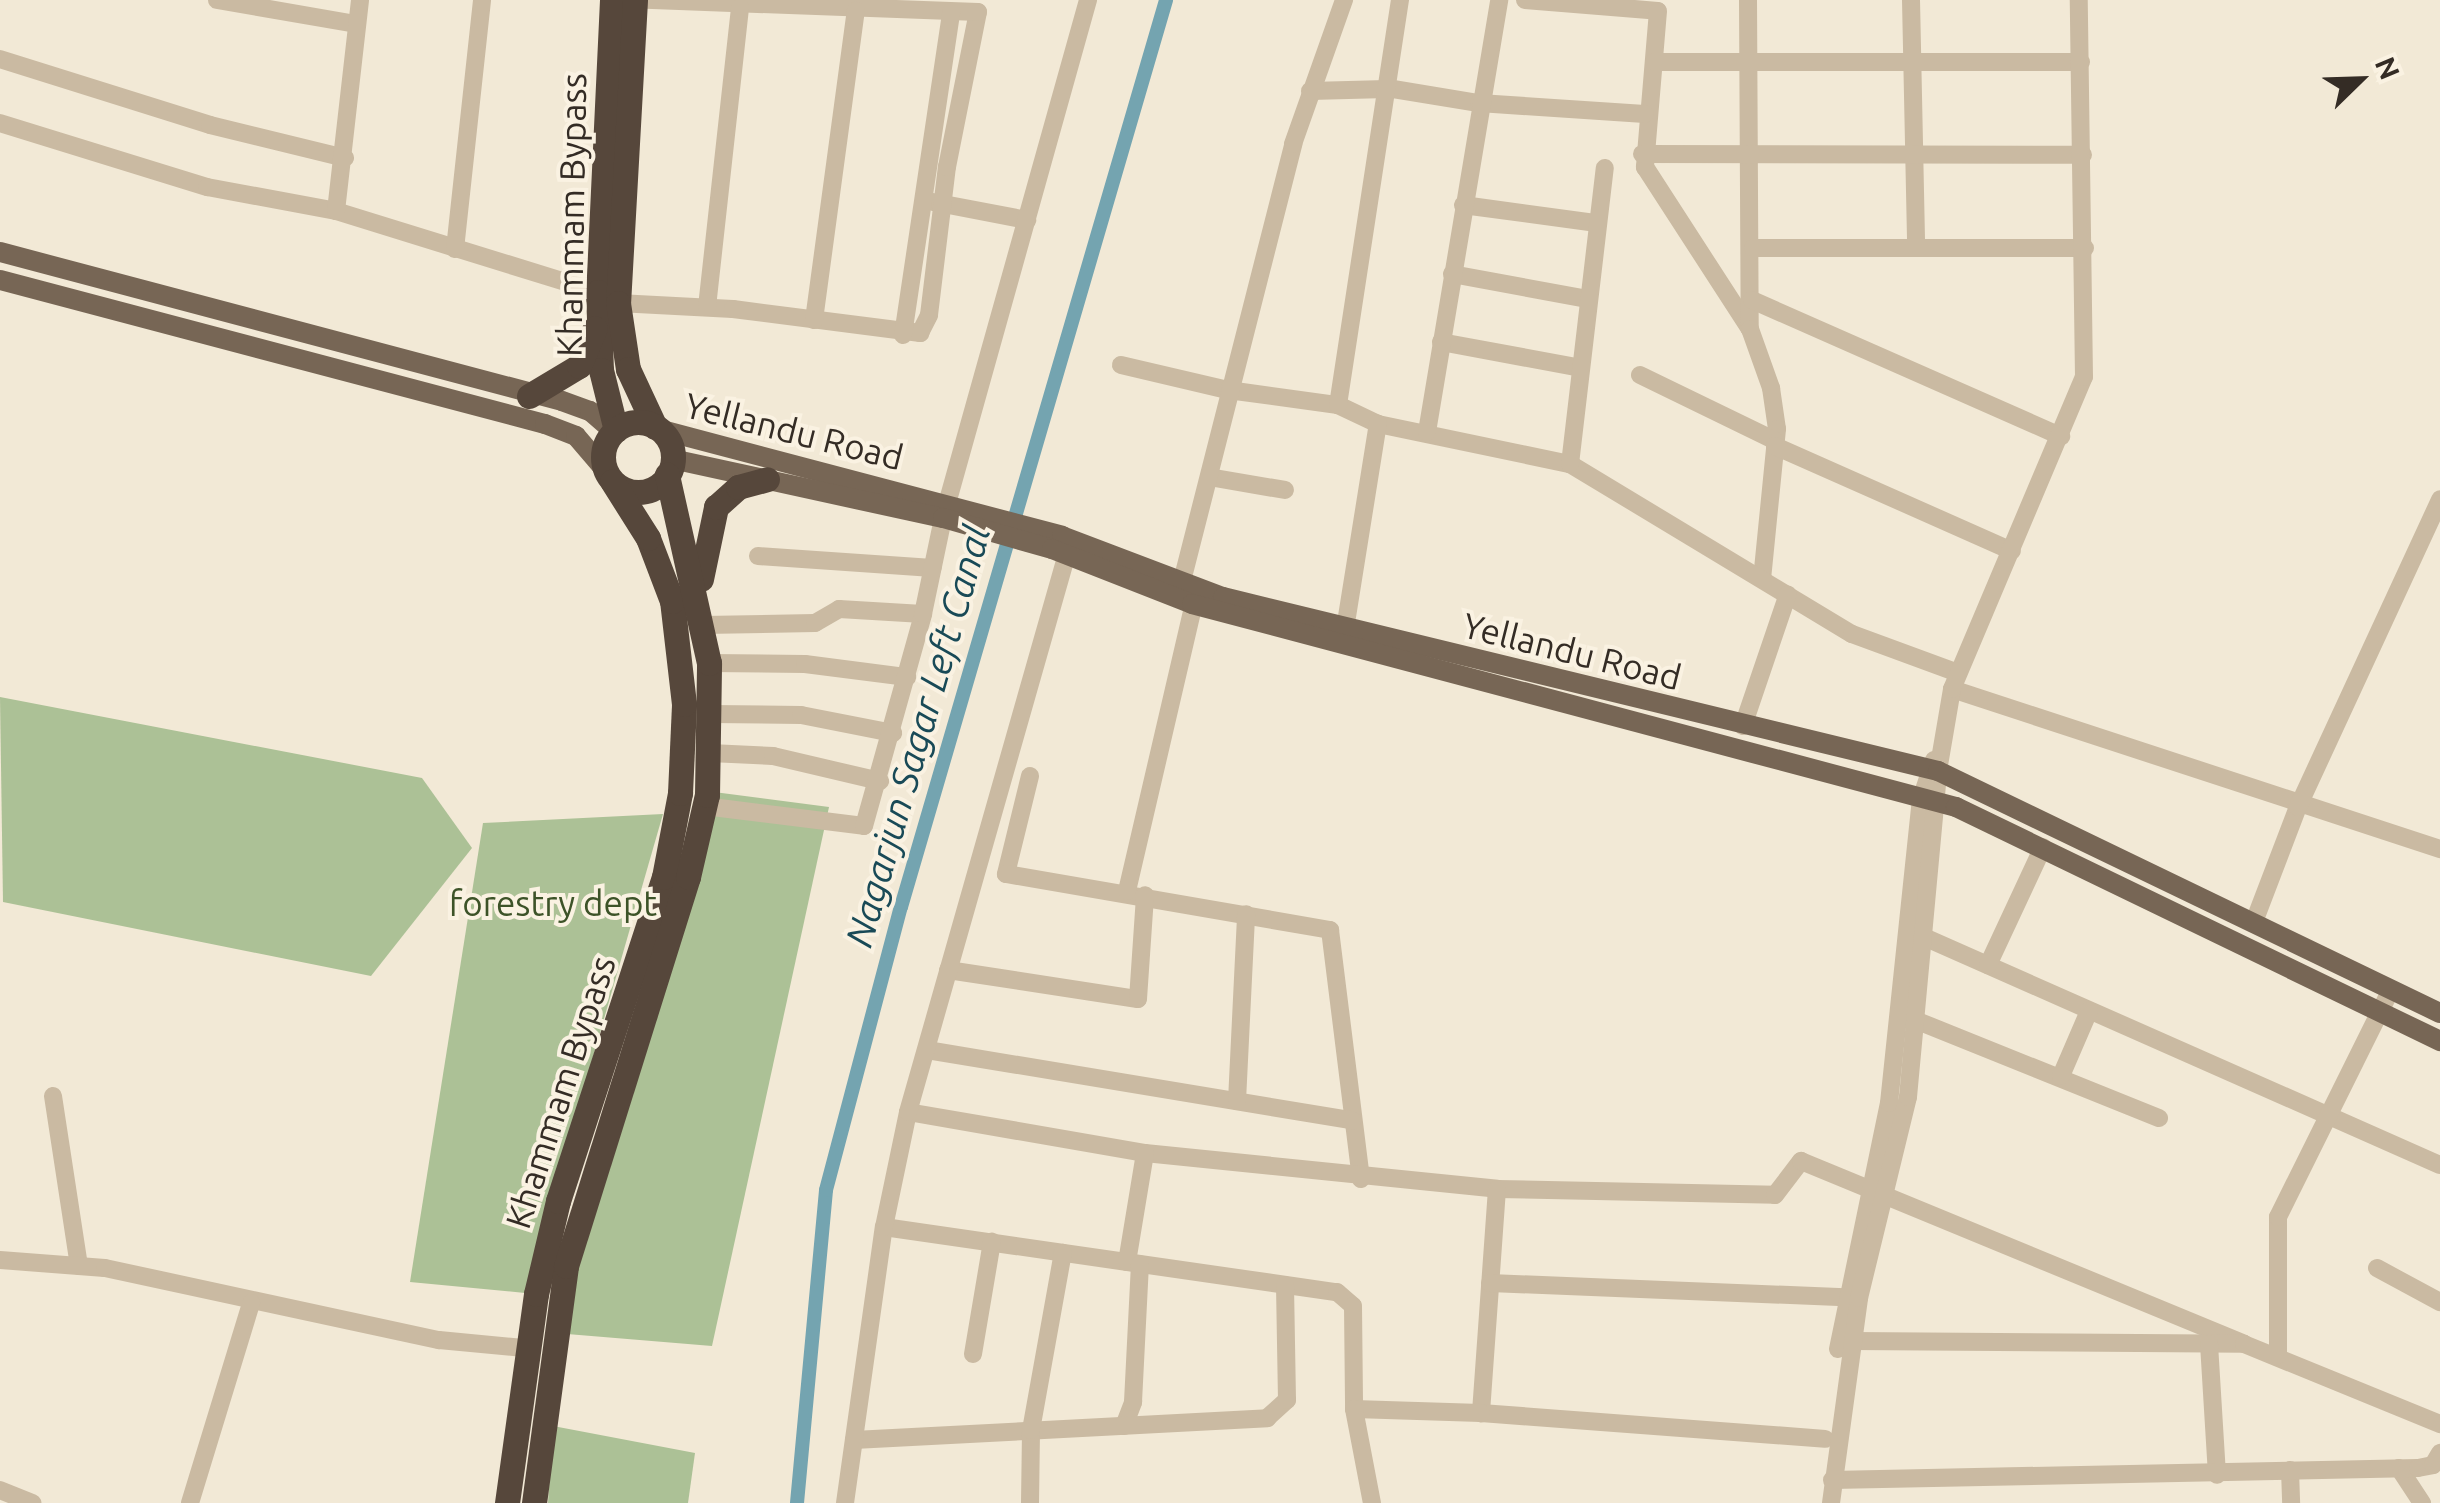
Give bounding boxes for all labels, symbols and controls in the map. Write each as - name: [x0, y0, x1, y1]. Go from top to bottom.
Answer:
- north arrow: [2310, 30, 2410, 130]
- text: N: [2370, 52, 2406, 84]
- street label: Khammam Bypass: [548, 73, 594, 357]
- street label: Yellandu Road: [680, 384, 908, 478]
- water label: Nagarjun Sagar Left Canal: [836, 520, 1000, 952]
- street label: Yellandu Road: [1458, 604, 1686, 698]
- park label: forestry dept: [449, 882, 657, 924]
- street label: Khammam Bypass: [496, 951, 624, 1233]

